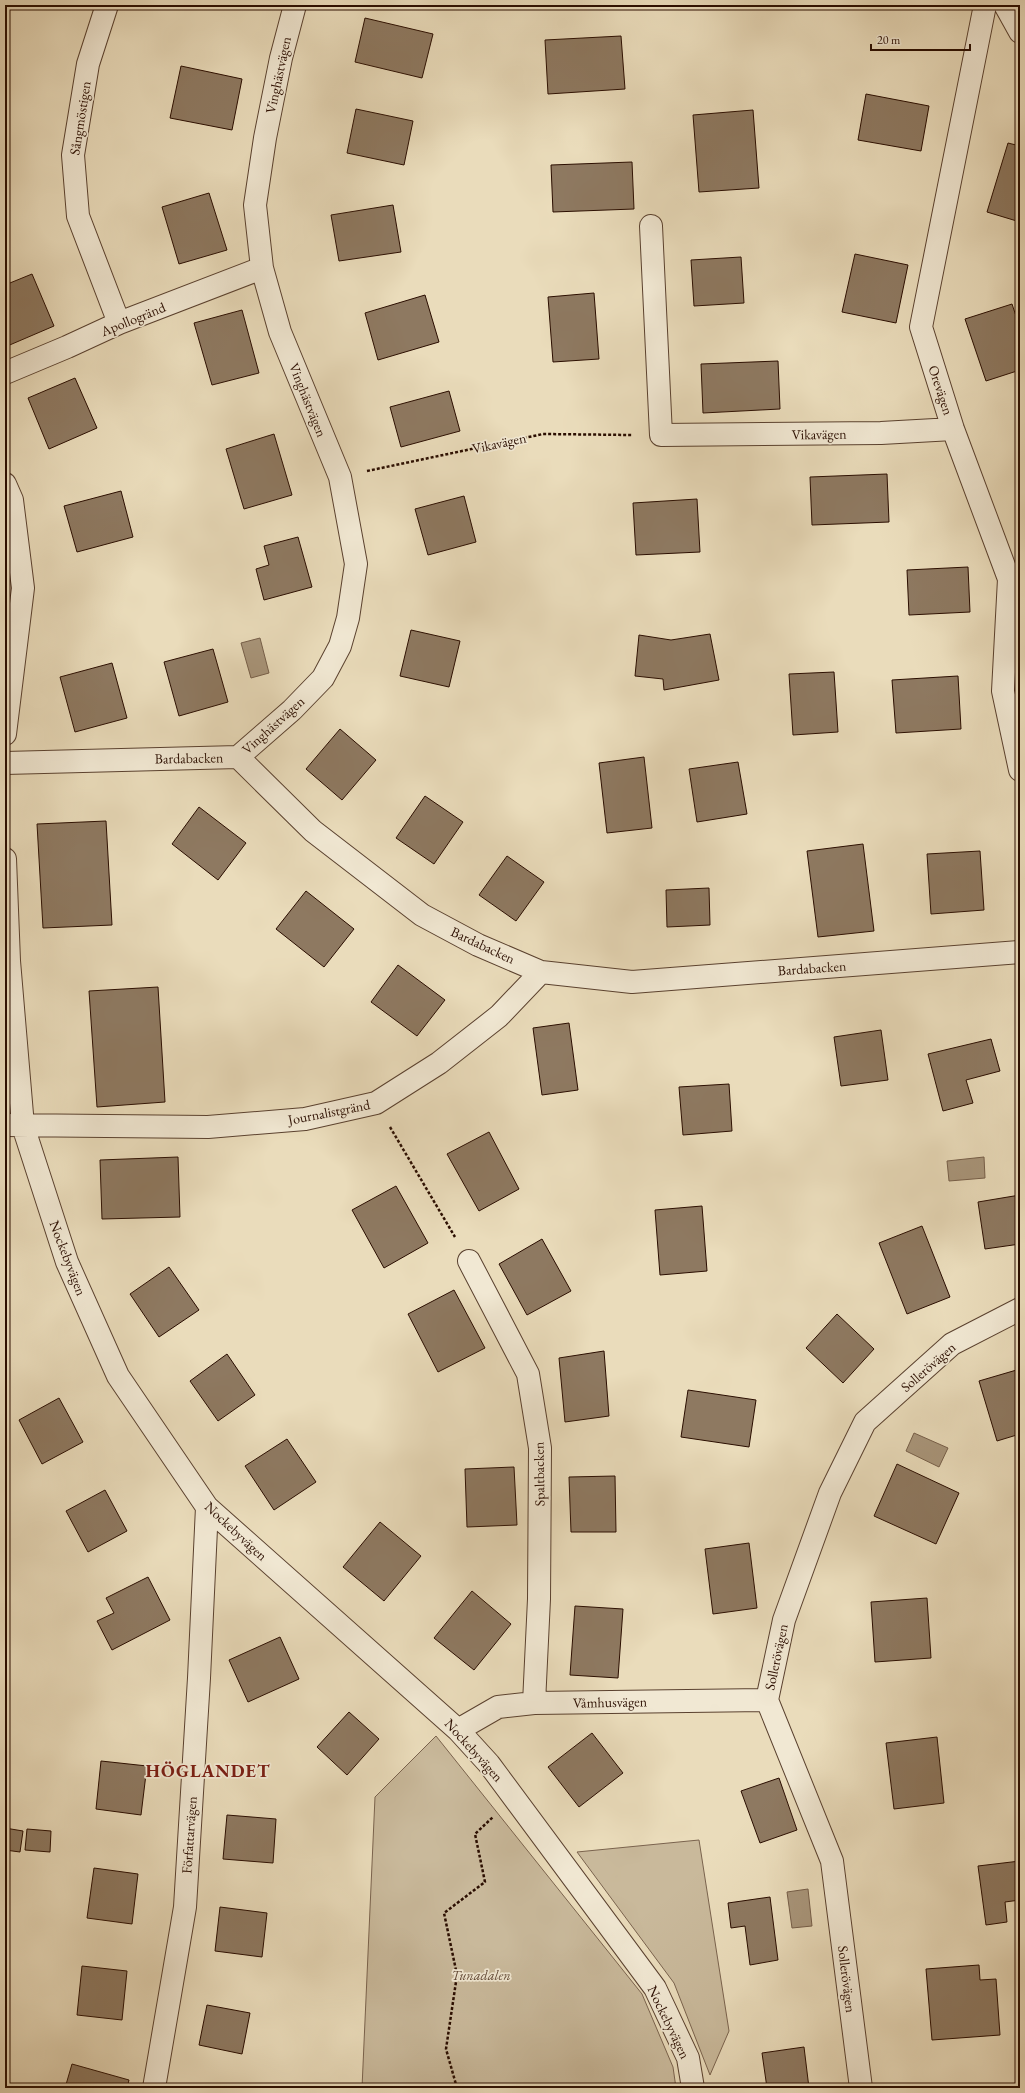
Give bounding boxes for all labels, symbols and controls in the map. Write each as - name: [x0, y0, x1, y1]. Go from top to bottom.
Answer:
- scale bar: [871, 26, 970, 52]
- text: 20 m: [877, 32, 901, 48]
- street label: Vinghästvägen: [261, 34, 295, 115]
- street label: Sångmöstigen: [65, 79, 95, 156]
- street label: Apollogränd: [97, 298, 169, 340]
- street label: Vinghästvägen: [285, 360, 331, 440]
- street label: Orevägen: [925, 363, 958, 418]
- street label: Vikavägen: [791, 425, 847, 443]
- street label: Vikavägen: [470, 428, 528, 458]
- street label: Vinghästvägen: [238, 692, 309, 758]
- street label: Bardabacken: [154, 748, 224, 768]
- street label: Bardabacken: [448, 922, 519, 968]
- street label: Bardabacken: [777, 957, 848, 979]
- street label: Journalistgränd: [285, 1095, 372, 1129]
- street label: Nockebyvägen: [45, 1218, 91, 1299]
- street label: Sollerövägen: [897, 1338, 960, 1396]
- street label: Spaltbacken: [529, 1441, 549, 1506]
- street label: Nockebyvägen: [201, 1497, 272, 1565]
- street label: Sollerövägen: [760, 1622, 792, 1692]
- street label: Våmhusvägen: [573, 1692, 648, 1712]
- street label: Nockebyvägen: [441, 1715, 508, 1786]
- district label: HÖGLANDET: [146, 1759, 270, 1782]
- street label: Författarvägen: [177, 1795, 201, 1874]
- street label: Sollerövägen: [834, 1945, 860, 2014]
- park label: Tunadalen: [451, 1966, 511, 1984]
- street label: Nockebyvägen: [644, 1982, 695, 2062]

